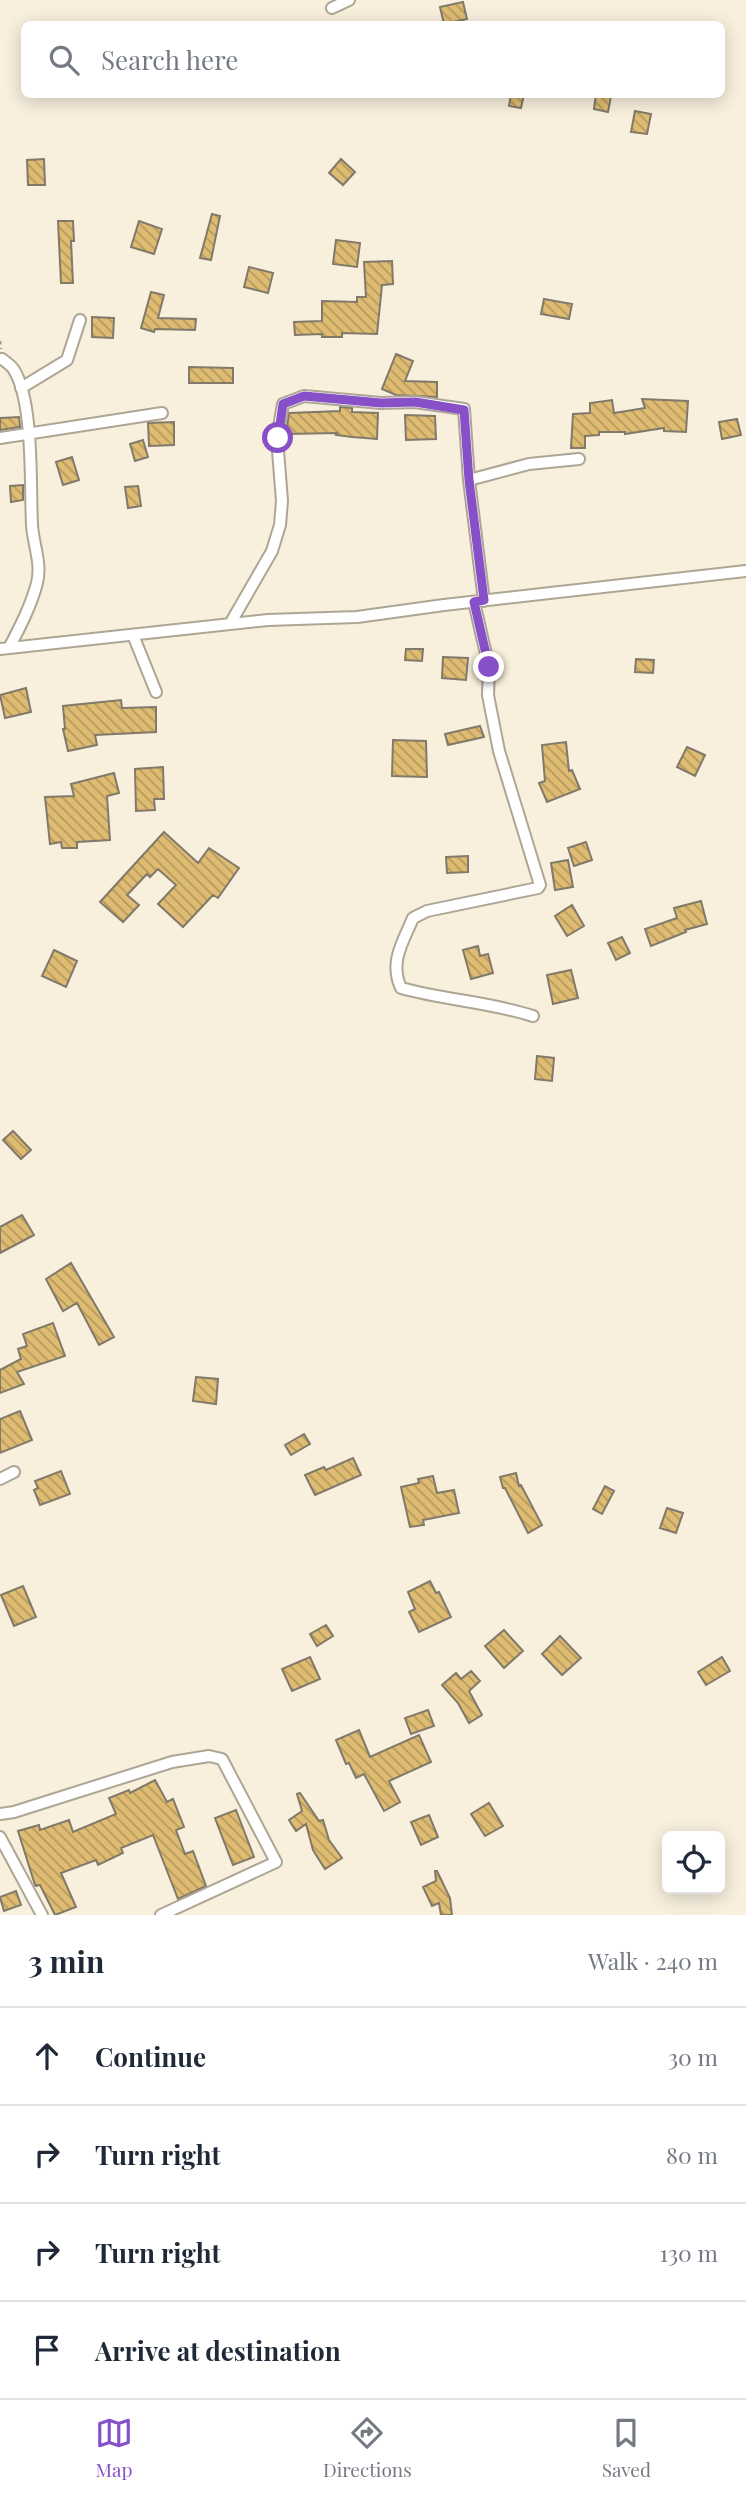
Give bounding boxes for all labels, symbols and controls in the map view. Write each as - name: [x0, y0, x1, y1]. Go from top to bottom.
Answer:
- search box: [21, 21, 725, 98]
- icon: search: [45, 41, 83, 79]
- text: Search here: [101, 42, 238, 77]
- route start: [262, 422, 293, 453]
- route end: [473, 651, 504, 682]
- map controls: [662, 1831, 725, 1894]
- button: locate: [662, 1831, 725, 1894]
- text: 3 min: [28, 1941, 104, 1981]
- text: Walk · 240 m: [588, 1945, 718, 1976]
- icon: ahead: [28, 2037, 66, 2075]
- text: Continue: [95, 2039, 206, 2074]
- text: 30 m: [668, 2041, 718, 2072]
- icon: right: [28, 2135, 66, 2173]
- text: Turn right: [95, 2137, 221, 2172]
- text: 80 m: [666, 2139, 718, 2170]
- icon: right: [28, 2233, 66, 2271]
- text: Turn right: [95, 2235, 221, 2270]
- text: 130 m: [660, 2237, 718, 2268]
- icon: arrive: [28, 2331, 66, 2369]
- text: Arrive at destination: [95, 2333, 341, 2368]
- tab: Map: [95, 2414, 133, 2482]
- tab: Directions: [323, 2414, 412, 2482]
- tab: Saved: [602, 2414, 651, 2482]

